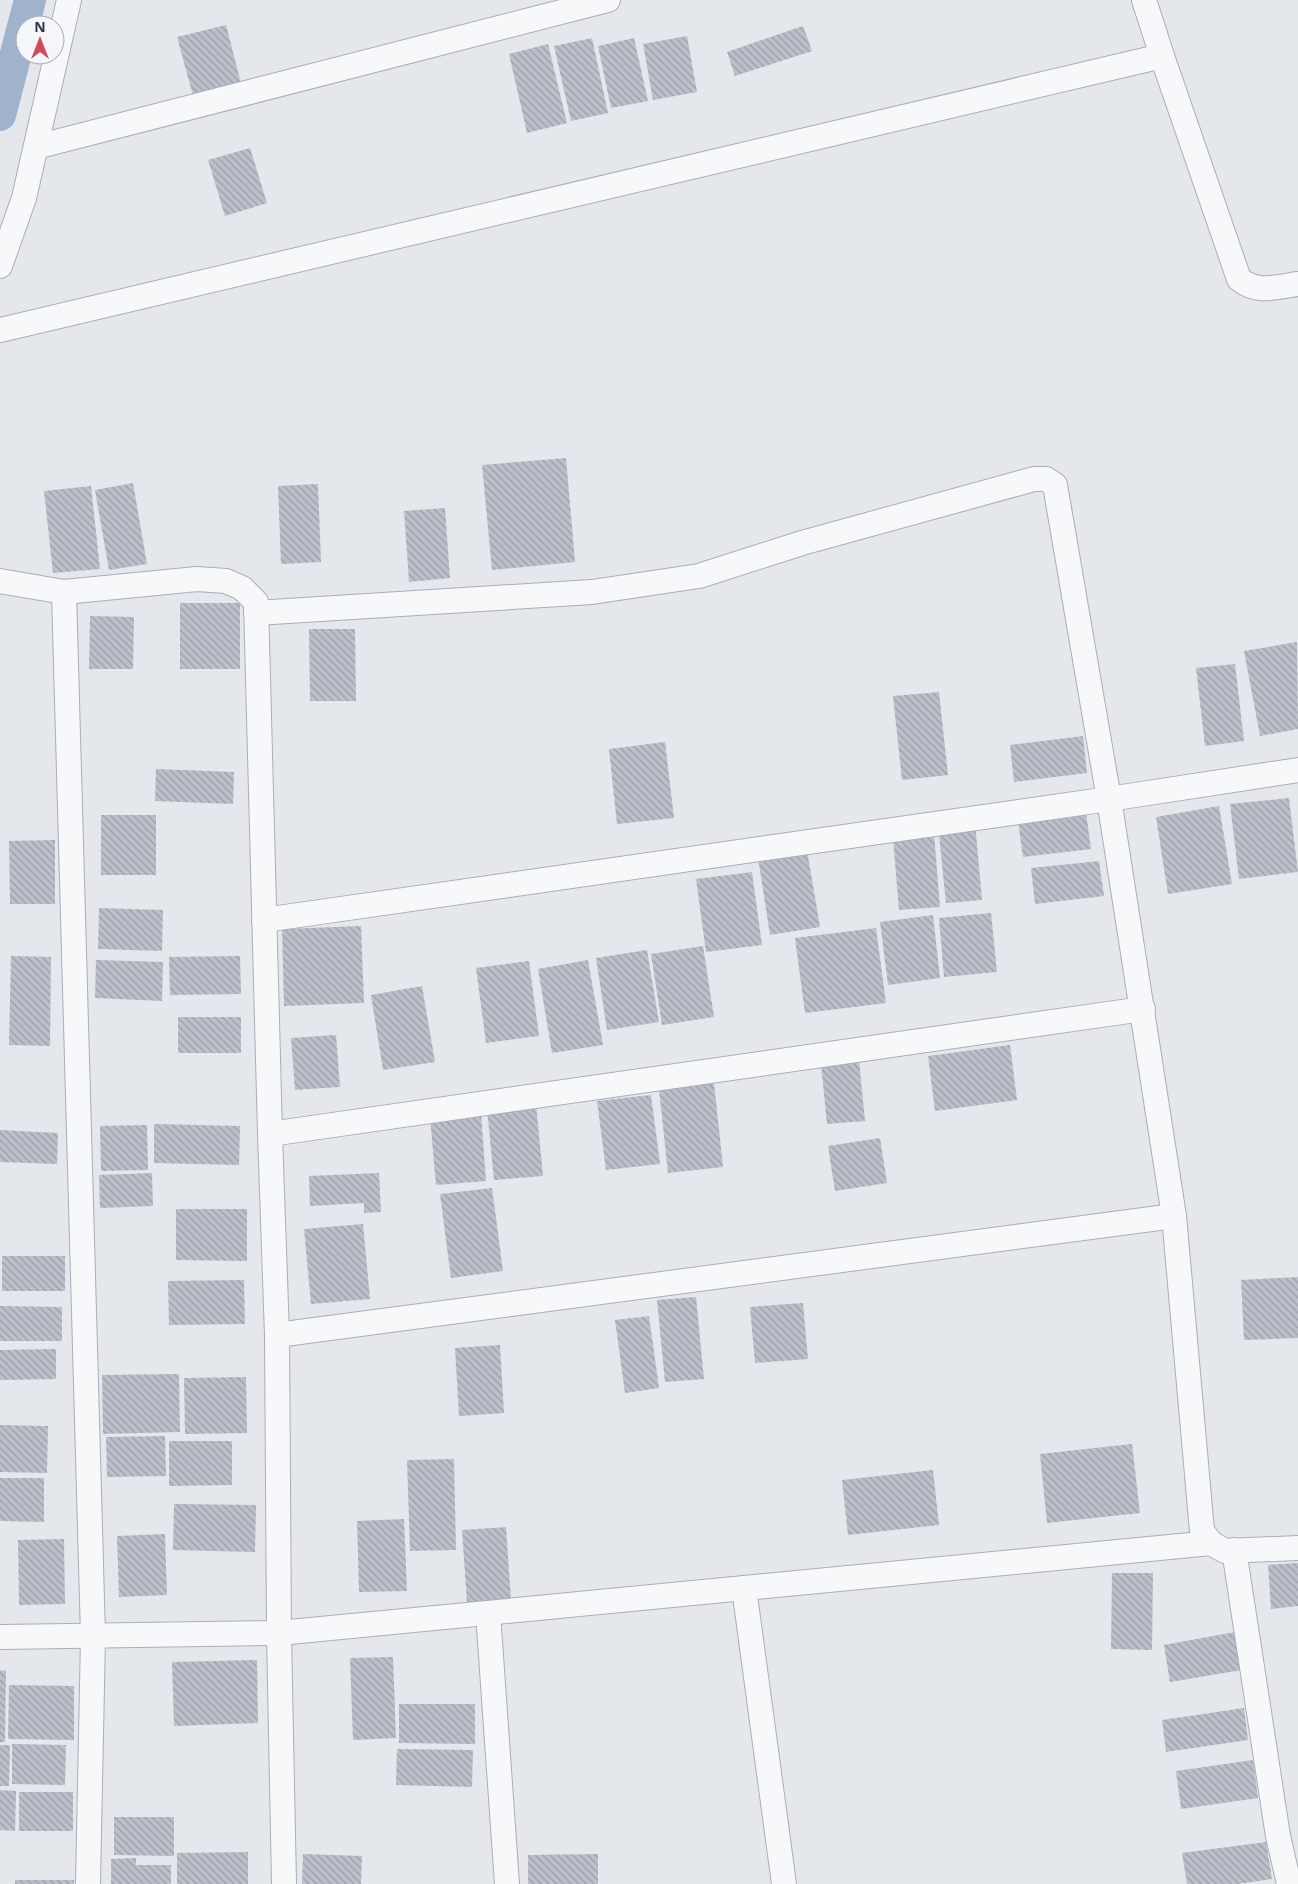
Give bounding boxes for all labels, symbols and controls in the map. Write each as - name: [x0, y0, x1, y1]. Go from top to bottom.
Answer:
- north arrow: [15, 15, 65, 65]
- text: N: [34, 17, 46, 36]

